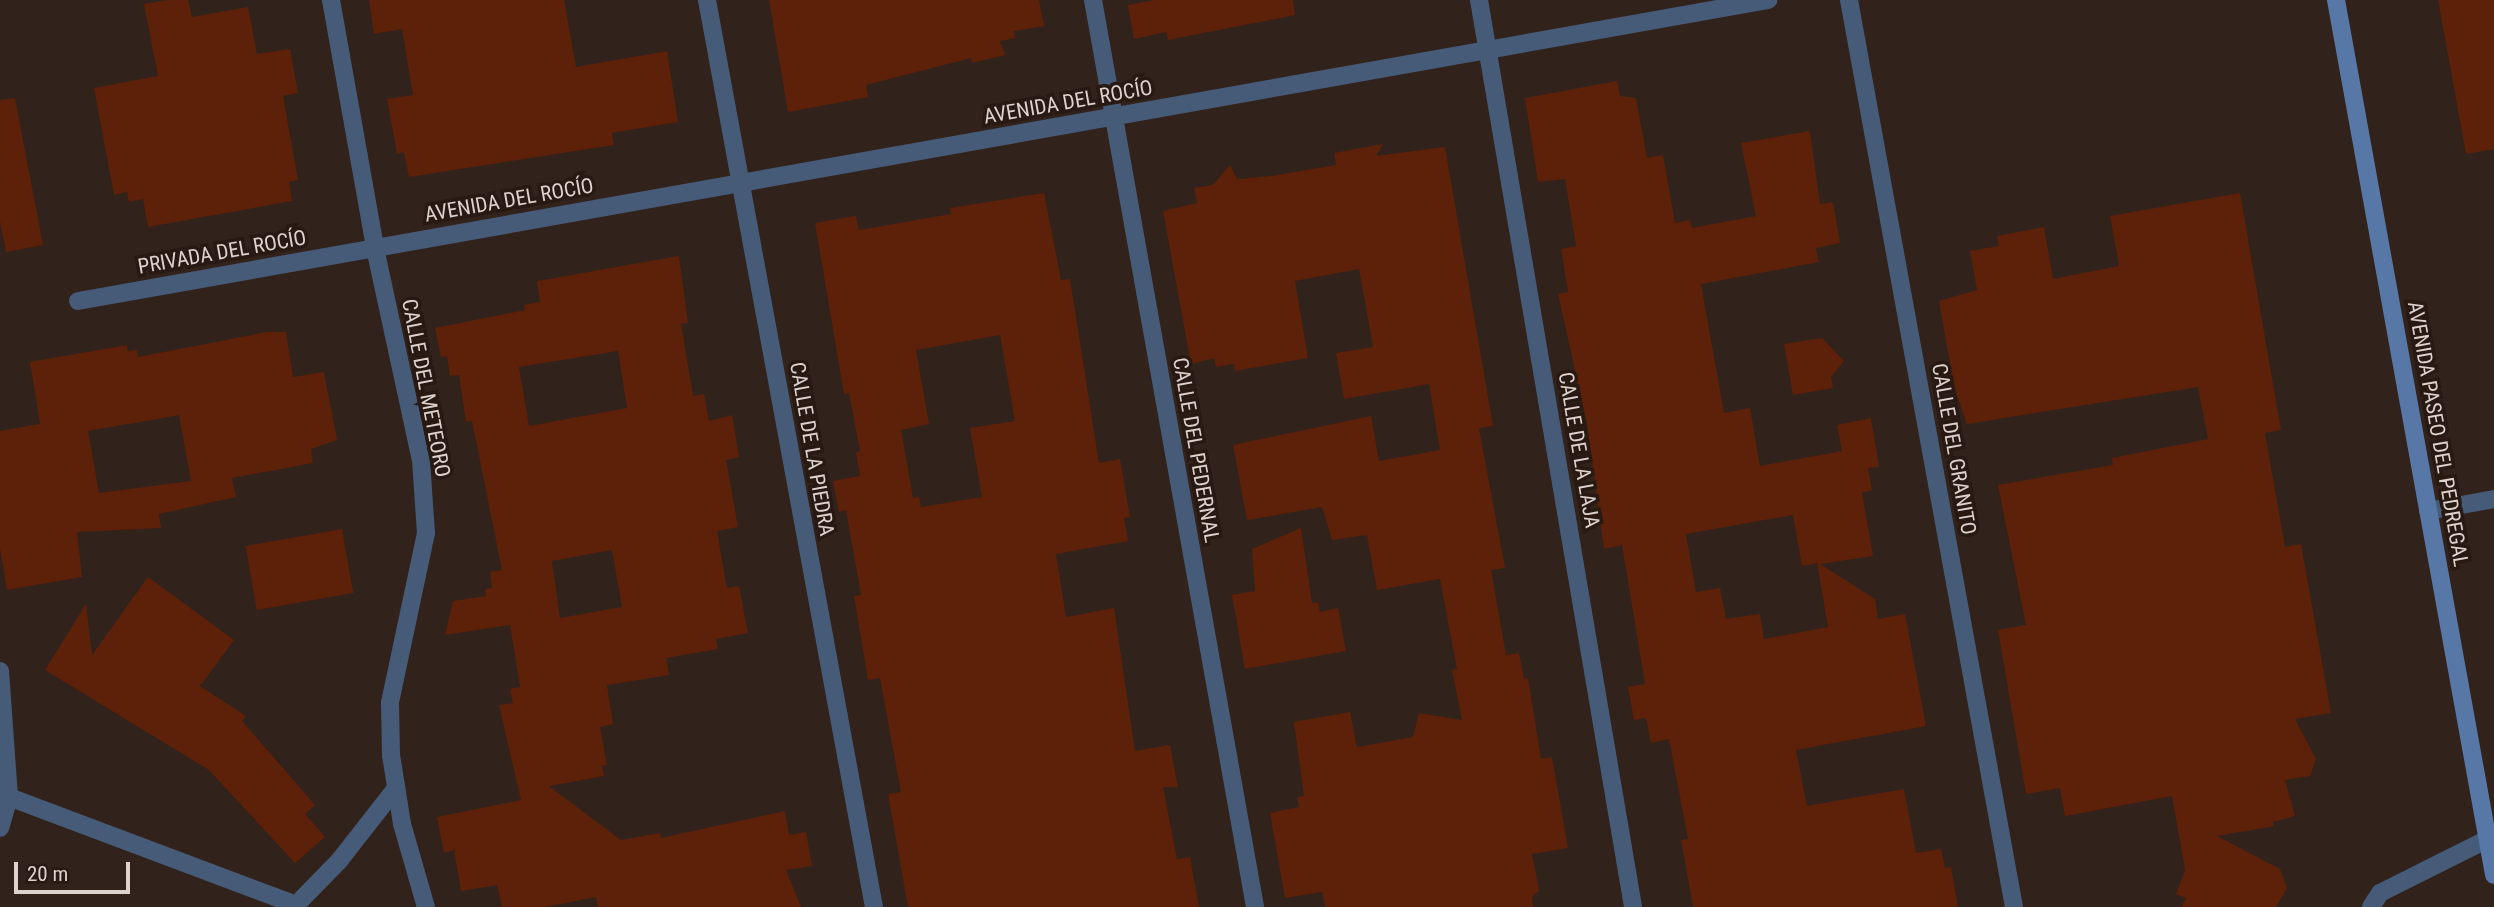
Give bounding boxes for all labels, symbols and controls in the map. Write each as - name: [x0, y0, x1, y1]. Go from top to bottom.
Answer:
- street label: AVENIDA DEL ROCÍO: [982, 75, 1154, 129]
- street label: AVENIDA DEL ROCÍO: [423, 173, 595, 227]
- street label: PRIVADA DEL ROCÍO: [136, 225, 308, 279]
- street label: CALLE DEL METEORO: [396, 297, 456, 479]
- street label: AVENIDA PASEO DEL PEDREGAL: [2402, 299, 2474, 569]
- street label: CALLE DEL PEDERNAL: [1167, 356, 1225, 544]
- street label: CALLE DE LA PIEDRA: [784, 360, 840, 538]
- street label: CALLE DEL GRANITO: [1927, 361, 1981, 537]
- street label: CALLE DE LA LAJA: [1553, 370, 1605, 530]
- scale bar: [18, 848, 133, 892]
- text: 20 m: [27, 862, 68, 886]

